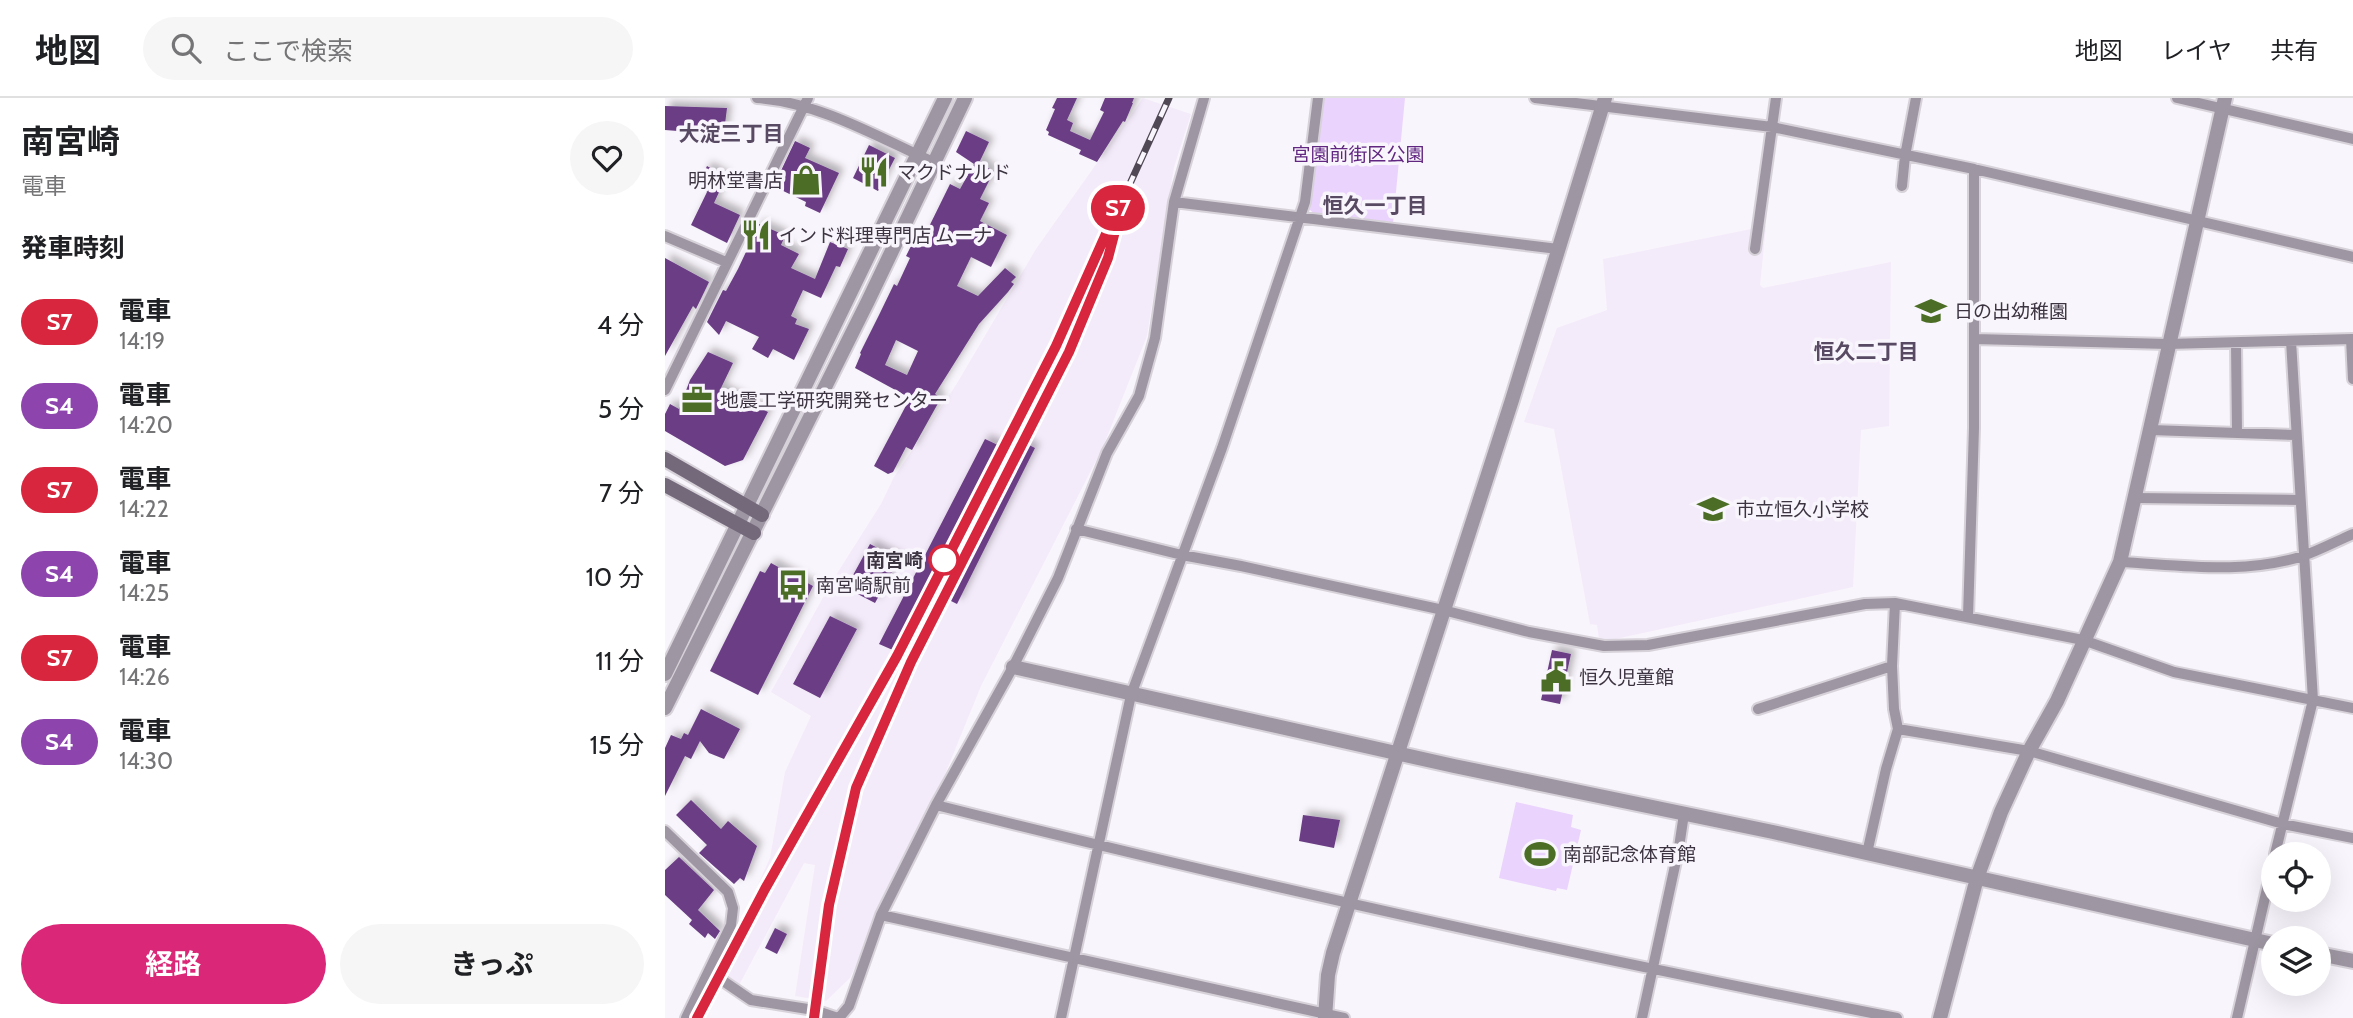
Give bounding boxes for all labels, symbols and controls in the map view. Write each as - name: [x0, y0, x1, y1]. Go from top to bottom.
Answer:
- search box: [143, 17, 633, 80]
- icon: search: [167, 29, 205, 67]
- text: 地図: [35, 30, 101, 70]
- text: ここで検索: [223, 35, 353, 67]
- text: 地図: [2075, 36, 2123, 65]
- text: レイヤ: [2161, 36, 2232, 65]
- text: 共有: [2270, 36, 2318, 65]
- text: 南宮崎: [21, 121, 120, 161]
- button: heart: [570, 121, 644, 195]
- district label: 大淀三丁目: [679, 121, 784, 146]
- park label: 宮園前街区公園: [1291, 143, 1425, 166]
- restaurant icon: マクドナルド: [857, 155, 891, 189]
- place label: マクドナルド: [897, 161, 1011, 184]
- shop icon: 明林堂書店: [789, 163, 823, 197]
- place label: 明林堂書店: [688, 169, 783, 192]
- text: 電車: [21, 172, 67, 200]
- line badge: S7: [1086, 185, 1149, 231]
- text: S7: [1105, 193, 1131, 222]
- district label: 恒久一丁目: [1323, 193, 1428, 218]
- restaurant icon: インド料理専門店 ムーナ: [739, 218, 773, 252]
- place label: インド料理専門店 ムーナ: [779, 224, 992, 247]
- text: 発車時刻: [21, 232, 125, 264]
- school or university icon: 日の出幼稚園: [1914, 294, 1948, 328]
- text: 電車: [119, 295, 171, 327]
- place label: 日の出幼稚園: [1954, 300, 2068, 323]
- text: S7: [46, 307, 73, 336]
- text: 4 分: [597, 309, 644, 341]
- text: 14:19: [119, 327, 165, 355]
- district label: 恒久二丁目: [1814, 339, 1919, 364]
- text: 電車: [119, 379, 171, 411]
- office icon: 地震工学研究開発センター: [680, 383, 714, 417]
- place label: 地震工学研究開発センター: [720, 389, 948, 412]
- text: S4: [45, 391, 74, 420]
- text: 5 分: [598, 393, 644, 425]
- text: 14:20: [119, 411, 173, 439]
- text: 電車: [119, 463, 171, 495]
- text: S7: [46, 475, 73, 504]
- text: 7 分: [599, 477, 644, 509]
- school or university icon: 市立恒久小学校: [1696, 492, 1730, 526]
- text: 14:22: [119, 495, 169, 523]
- place label: 市立恒久小学校: [1736, 498, 1869, 521]
- marker: 南宮崎: [929, 545, 959, 575]
- text: 電車: [119, 547, 171, 579]
- place label: 南宮崎: [866, 549, 923, 572]
- text: S4: [45, 559, 74, 588]
- text: 10 分: [586, 561, 644, 593]
- bus stop icon: 南宮崎駅前: [776, 568, 810, 602]
- place label: 南宮崎駅前: [816, 574, 911, 597]
- text: 14:25: [119, 579, 169, 607]
- text: 電車: [119, 631, 171, 663]
- text: S7: [46, 643, 73, 672]
- text: 11 分: [595, 645, 644, 677]
- public building icon: 恒久児童館: [1539, 660, 1573, 694]
- text: 14:26: [119, 663, 170, 691]
- place label: 恒久児童館: [1579, 666, 1674, 689]
- text: 電車: [119, 715, 171, 747]
- text: S4: [45, 727, 74, 756]
- text: 15 分: [590, 729, 644, 761]
- text: 14:30: [119, 747, 173, 775]
- sports icon: 南部記念体育館: [1523, 837, 1557, 871]
- map controls: [2261, 842, 2331, 996]
- button: locate: [2261, 842, 2331, 912]
- place label: 南部記念体育館: [1563, 843, 1696, 866]
- button: 経路: [21, 924, 326, 1004]
- button: きっぷ: [340, 924, 644, 1004]
- button: layers: [2261, 926, 2331, 996]

